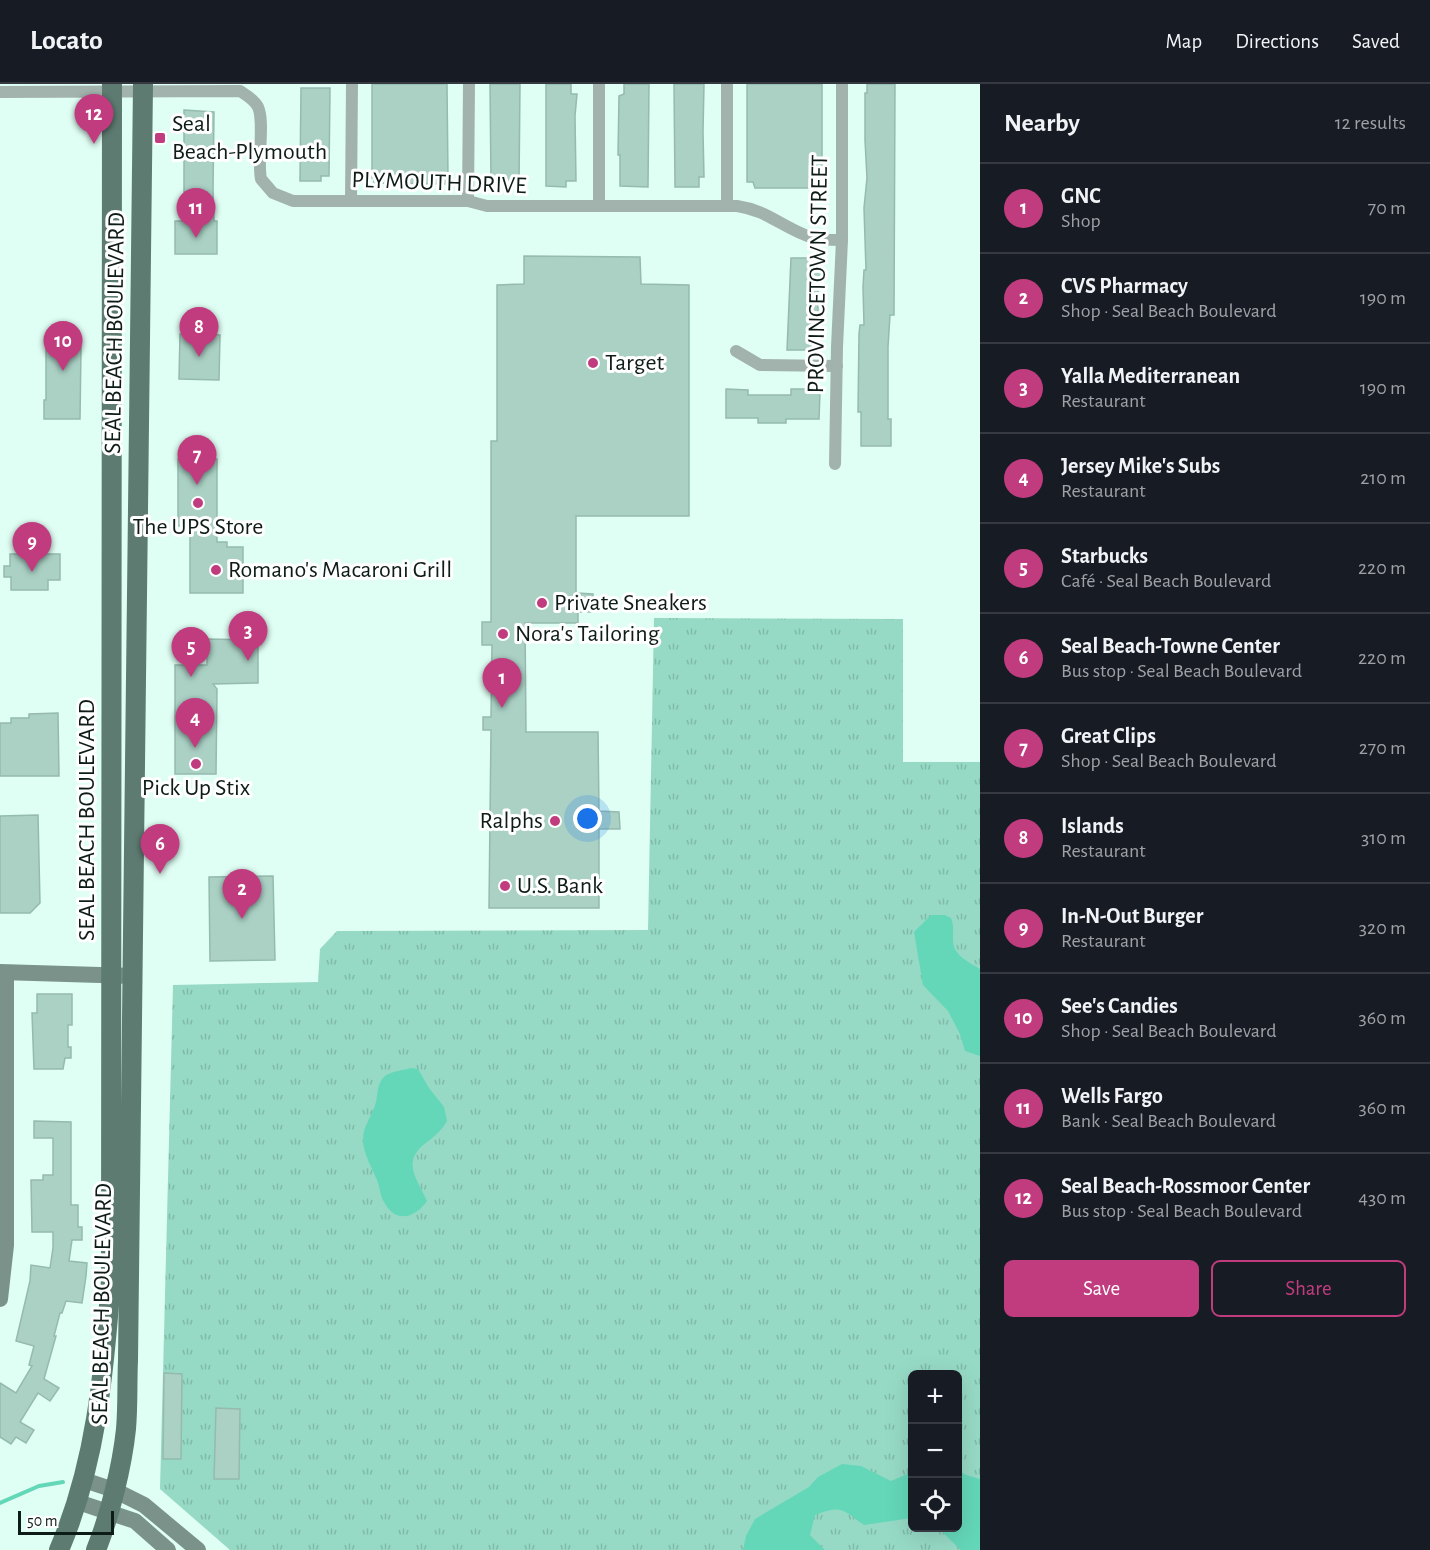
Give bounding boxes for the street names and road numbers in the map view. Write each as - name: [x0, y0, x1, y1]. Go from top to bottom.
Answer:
- street label: PROVINCETOWN STREET: [804, 154, 832, 394]
- street label: PLYMOUTH DRIVE: [351, 168, 527, 198]
- street label: SEAL BEACH BOULEVARD: [101, 212, 129, 454]
- street label: SEAL BEACH BOULEVARD: [75, 699, 99, 941]
- street label: SEAL BEACH BOULEVARD: [88, 1183, 116, 1425]

